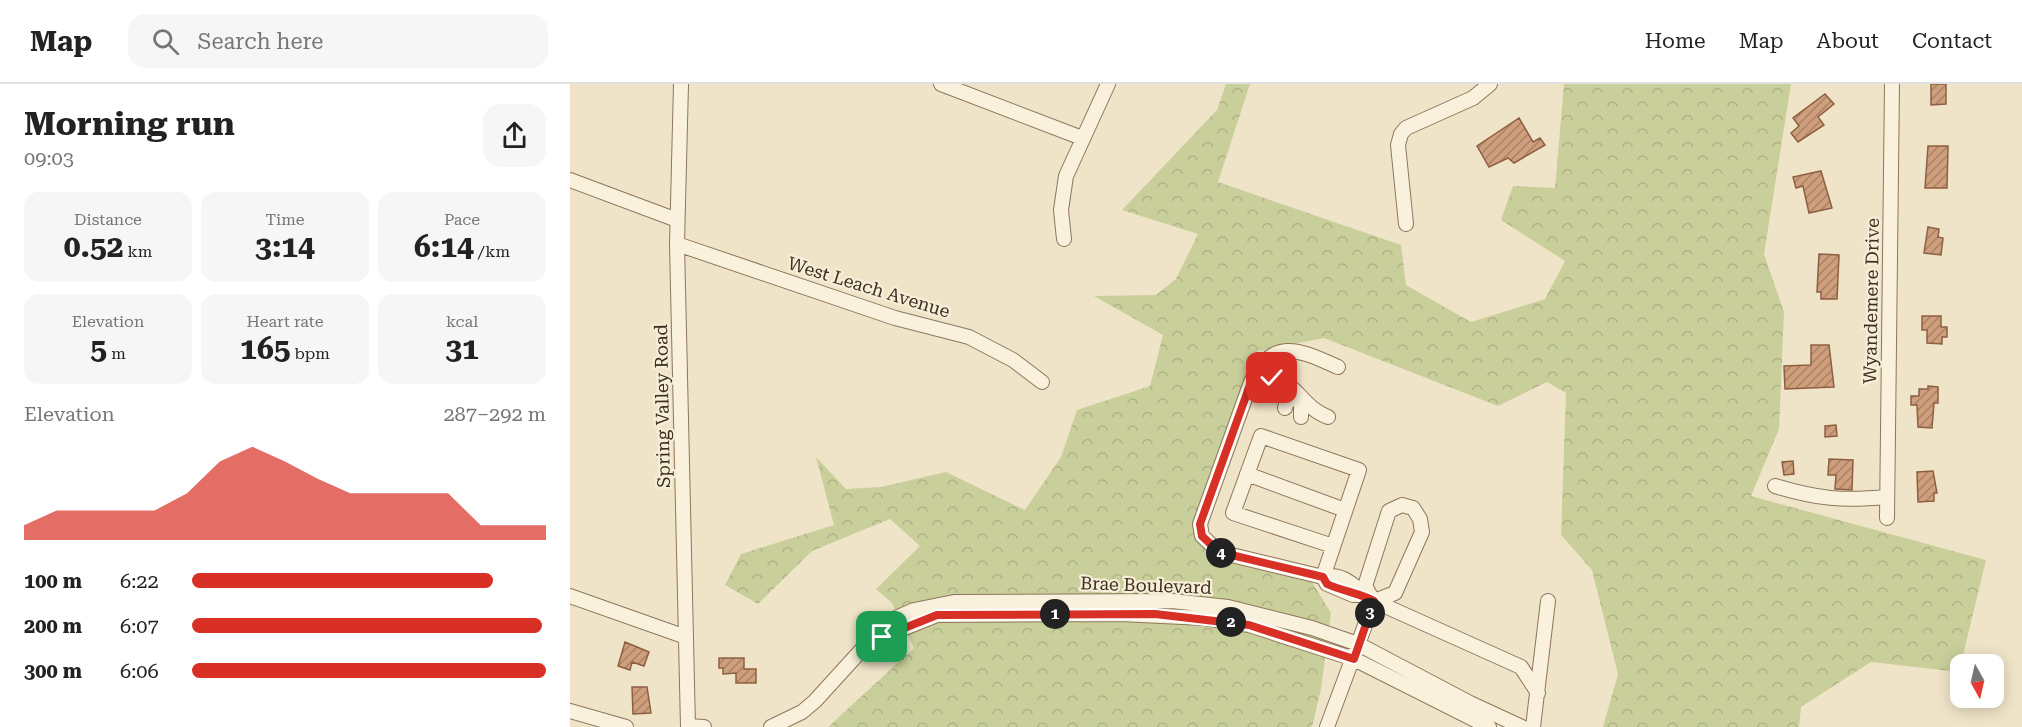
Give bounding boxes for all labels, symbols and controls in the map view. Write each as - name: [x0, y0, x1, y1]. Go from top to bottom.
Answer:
- search box: [128, 14, 548, 68]
- text: Map: [30, 25, 92, 58]
- icon: search: [149, 25, 182, 58]
- text: Search here: [197, 29, 323, 54]
- text: Home: [1645, 29, 1706, 53]
- text: Map: [1739, 29, 1784, 53]
- text: About: [1817, 29, 1879, 53]
- text: Contact: [1912, 29, 1992, 53]
- text: Morning run: [24, 104, 235, 143]
- button: share: [483, 104, 546, 167]
- text: 09:03: [24, 146, 74, 170]
- text: Distance: [74, 210, 142, 229]
- text: Time: [265, 210, 305, 229]
- text: Pace: [444, 210, 480, 229]
- street label: Wyandemere Drive: [1859, 218, 1883, 384]
- text: 0.52: [64, 229, 124, 264]
- text: 3:14: [255, 229, 315, 264]
- text: 6:14: [414, 229, 474, 264]
- text: km: [124, 242, 152, 261]
- text: /km: [474, 242, 510, 261]
- street label: West Leach Avenue: [785, 252, 953, 322]
- text: Elevation: [72, 312, 144, 331]
- text: Heart rate: [247, 312, 323, 331]
- text: kcal: [446, 312, 478, 331]
- street label: Spring Valley Road: [650, 323, 674, 488]
- text: 5: [90, 331, 107, 366]
- text: 165: [240, 331, 290, 366]
- text: 31: [445, 331, 479, 366]
- text: m: [107, 344, 126, 363]
- text: bpm: [290, 344, 330, 363]
- pin: [1246, 352, 1297, 403]
- icon: check: [1255, 361, 1288, 394]
- text: Elevation: [24, 402, 115, 426]
- text: 287–292 m: [443, 402, 546, 426]
- pin: 4: [1206, 538, 1236, 568]
- text: 4: [1217, 543, 1225, 562]
- text: 100 m: [24, 569, 82, 593]
- text: 6:22: [120, 569, 159, 593]
- street label: Brae Boulevard: [1080, 572, 1213, 598]
- pin: 3: [1355, 598, 1385, 628]
- pin: 1: [1040, 599, 1070, 629]
- text: 3: [1366, 603, 1374, 622]
- text: 1: [1051, 604, 1059, 623]
- pin: 2: [1216, 607, 1246, 637]
- pin: [856, 611, 907, 662]
- text: 2: [1227, 612, 1235, 631]
- text: 200 m: [24, 614, 82, 638]
- text: 6:07: [120, 614, 159, 638]
- icon: arrive: [865, 620, 898, 653]
- north arrow: [1950, 654, 2004, 708]
- map controls: [1950, 654, 2004, 708]
- text: 300 m: [24, 659, 82, 683]
- text: 6:06: [120, 659, 159, 683]

